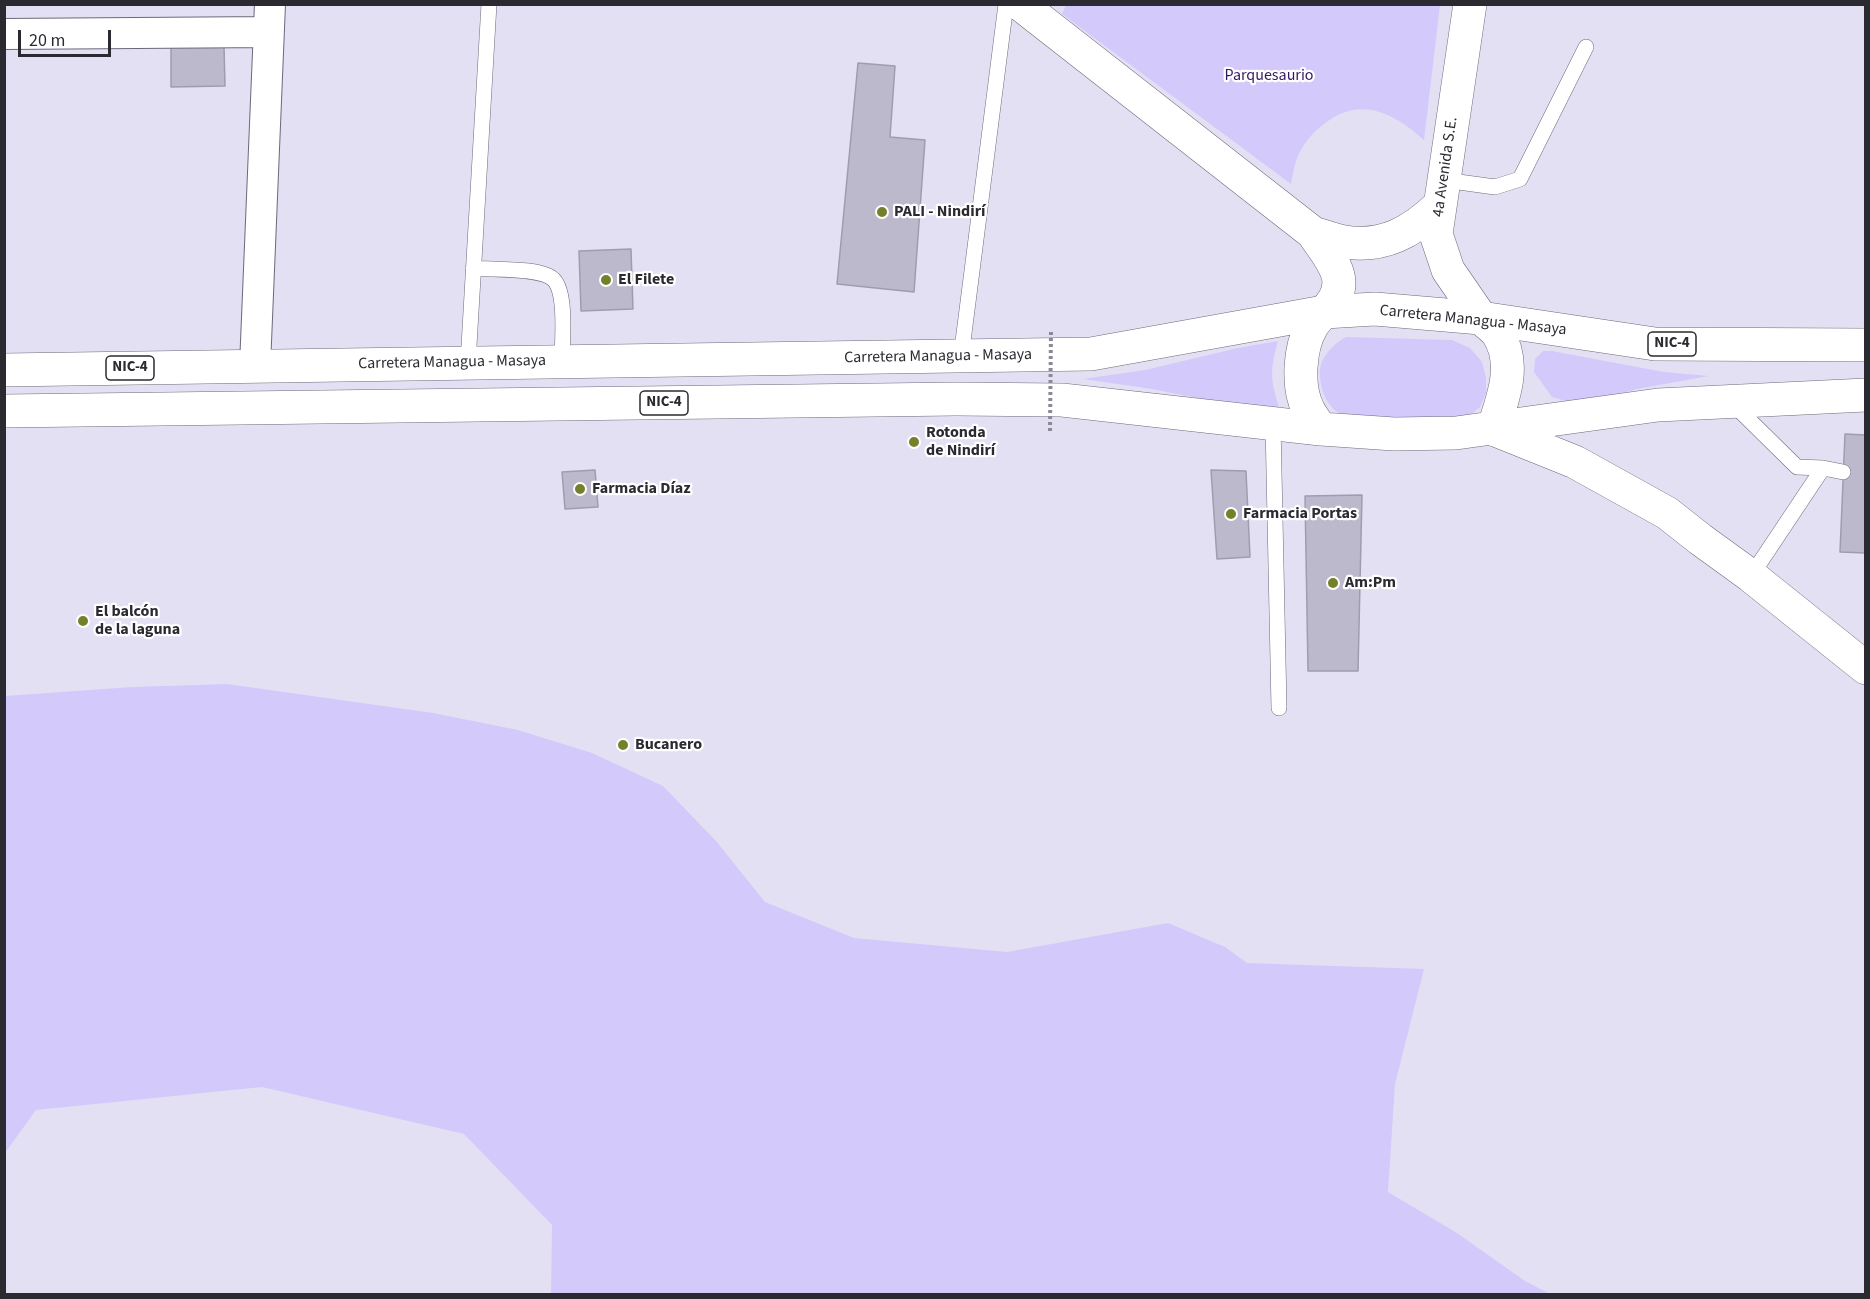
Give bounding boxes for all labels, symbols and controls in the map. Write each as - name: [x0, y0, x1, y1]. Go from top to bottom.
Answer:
- scale bar: [21, 18, 114, 56]
- text: 20 m: [29, 28, 65, 53]
- park label: Parquesaurio: [1225, 66, 1313, 86]
- street label: 4a Avenida S.E.: [1429, 116, 1463, 218]
- place label: PALI - Nindirí: [894, 202, 985, 222]
- marker: PALI - Nindirí: [875, 205, 889, 219]
- place label: El Filete: [618, 270, 674, 290]
- marker: El Filete: [599, 273, 613, 287]
- street label: Carretera Managua - Masaya: [1379, 302, 1567, 340]
- road number: NIC-4: [1648, 332, 1696, 356]
- street label: Carretera Managua - Masaya: [844, 346, 1032, 368]
- street label: Carretera Managua - Masaya: [358, 352, 546, 374]
- road number: NIC-4: [106, 356, 154, 380]
- road number: NIC-4: [640, 391, 688, 415]
- place label: Rotonda de Nindirí: [926, 423, 995, 461]
- marker: Rotonda de Nindirí: [907, 435, 921, 449]
- place label: Farmacia Díaz: [592, 479, 691, 499]
- marker: Farmacia Díaz: [573, 482, 587, 496]
- place label: Farmacia Portas: [1243, 504, 1357, 524]
- marker: Farmacia Portas: [1224, 507, 1238, 521]
- place label: Am:Pm: [1345, 573, 1396, 593]
- marker: Am:Pm: [1326, 576, 1340, 590]
- place label: El balcón de la laguna: [95, 602, 180, 640]
- marker: El balcón de la laguna: [76, 614, 90, 628]
- place label: Bucanero: [635, 735, 702, 755]
- marker: Bucanero: [616, 738, 630, 752]

